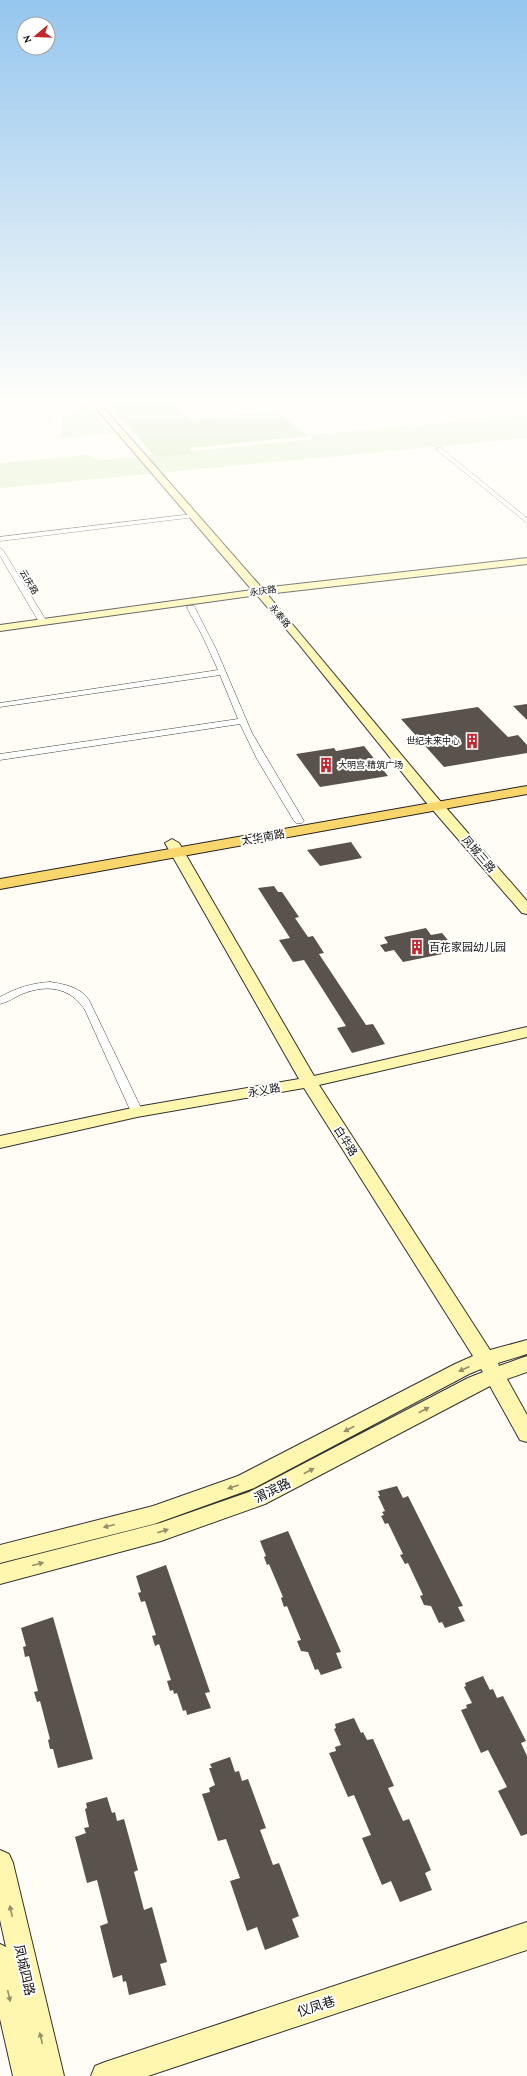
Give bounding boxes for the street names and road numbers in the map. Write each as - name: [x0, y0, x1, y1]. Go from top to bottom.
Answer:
- street label: 云庆路: [18, 568, 40, 596]
- street label: 永庆路: [249, 584, 277, 598]
- street label: 永泰路: [267, 602, 293, 630]
- street label: 太华南路: [240, 827, 286, 847]
- street label: 凤城三路: [460, 833, 498, 875]
- street label: 永义路: [247, 1081, 281, 1099]
- street label: 白华路: [332, 1124, 360, 1158]
- street label: 渭滨路: [251, 1475, 293, 1506]
- street label: 凤城四路: [11, 1943, 38, 1997]
- street label: 仪凤巷: [295, 1993, 337, 2020]

